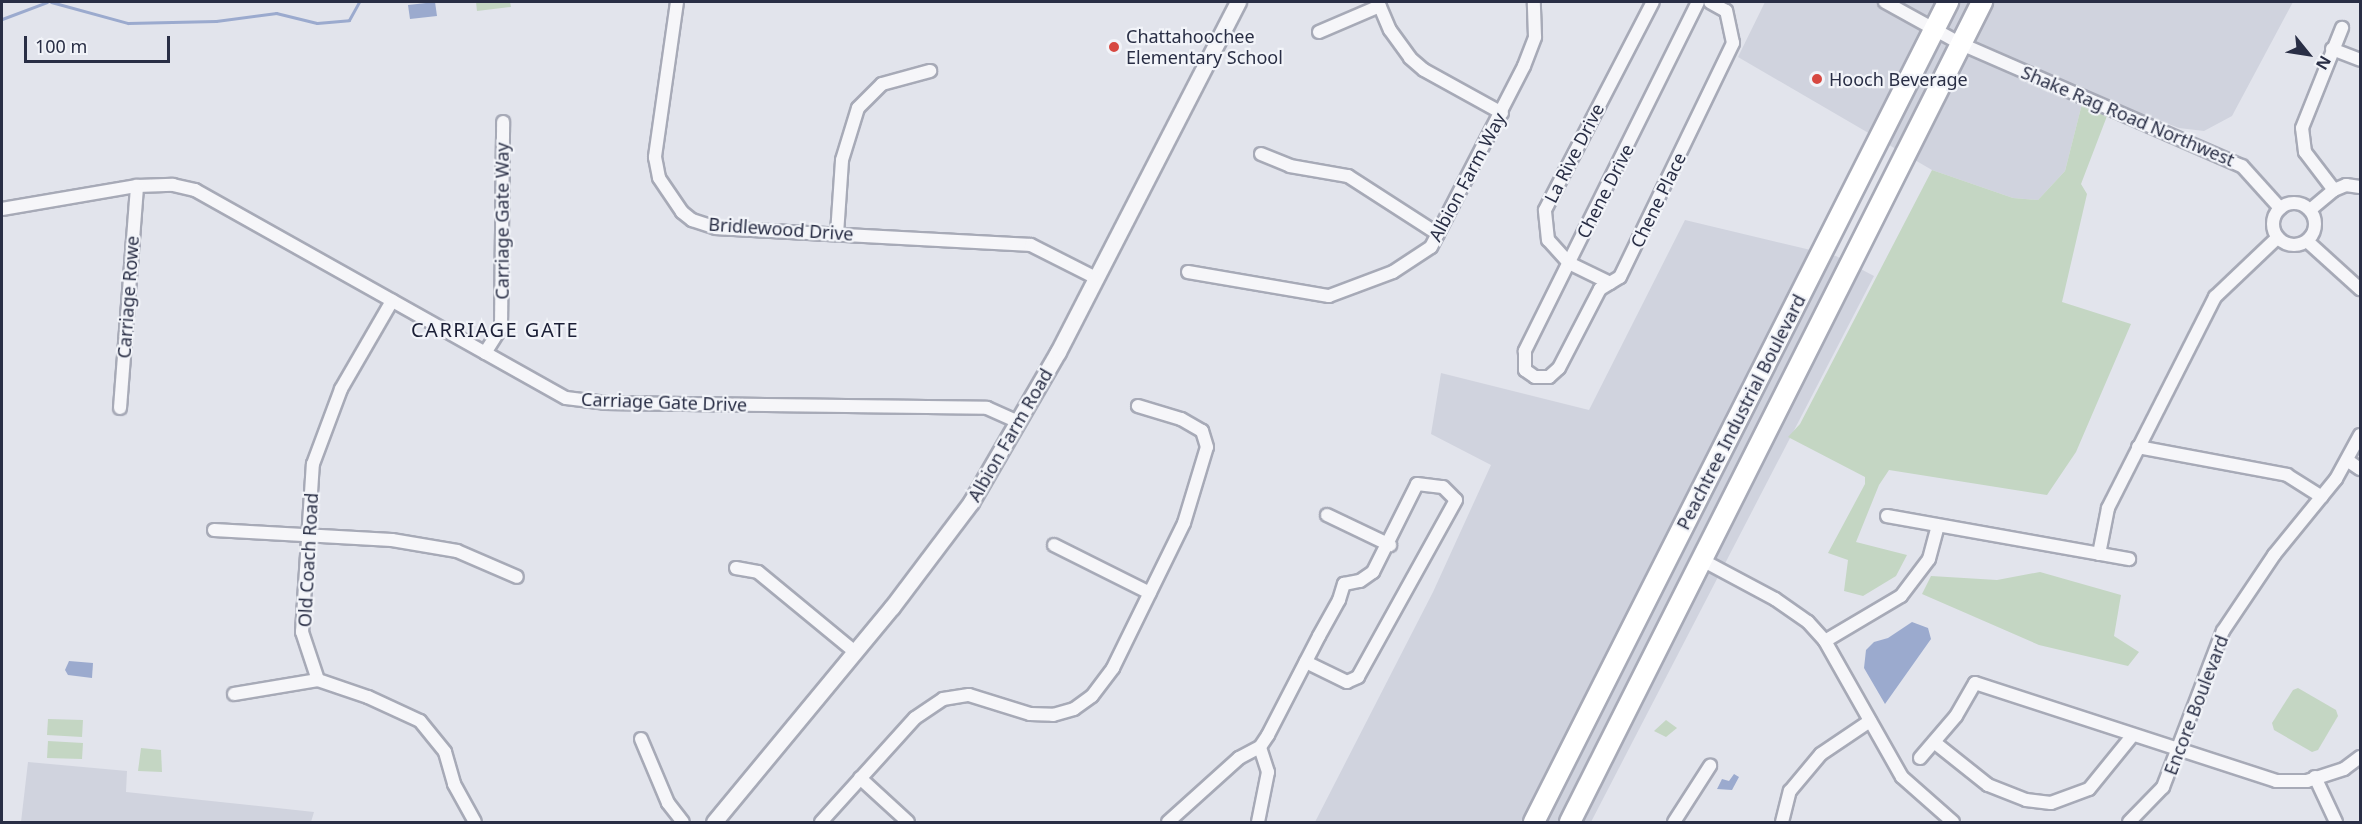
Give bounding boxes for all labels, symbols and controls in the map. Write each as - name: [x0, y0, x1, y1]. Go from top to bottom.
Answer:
- scale bar: [27, 24, 172, 62]
- north arrow: [2278, 24, 2338, 84]
- place label: Chattahoochee Elementary School: [1126, 26, 1283, 68]
- text: 100 m: [35, 34, 87, 58]
- marker: Chattahoochee Elementary School: [1107, 40, 1121, 54]
- text: N: [2311, 52, 2336, 74]
- street label: Shake Rag Road Northwest: [2018, 61, 2238, 171]
- place label: Hooch Beverage: [1829, 68, 1968, 90]
- marker: Hooch Beverage: [1810, 72, 1824, 86]
- street label: La Rive Drive: [1540, 100, 1608, 206]
- street label: Albion Farm Way: [1424, 109, 1510, 245]
- street label: Chene Drive: [1572, 140, 1638, 242]
- street label: Carriage Gate Way: [491, 142, 513, 300]
- street label: Chene Place: [1626, 149, 1690, 251]
- street label: Bridlewood Drive: [708, 213, 854, 245]
- street label: Carriage Rowe: [113, 235, 143, 359]
- street label: Peachtree Industrial Boulevard: [1672, 291, 1810, 533]
- district label: CARRIAGE GATE: [411, 317, 579, 341]
- street label: Albion Farm Road: [963, 365, 1057, 505]
- street label: Carriage Gate Drive: [581, 388, 747, 416]
- street label: Old Coach Road: [294, 492, 322, 628]
- street label: Encore Boulevard: [2159, 632, 2233, 778]

